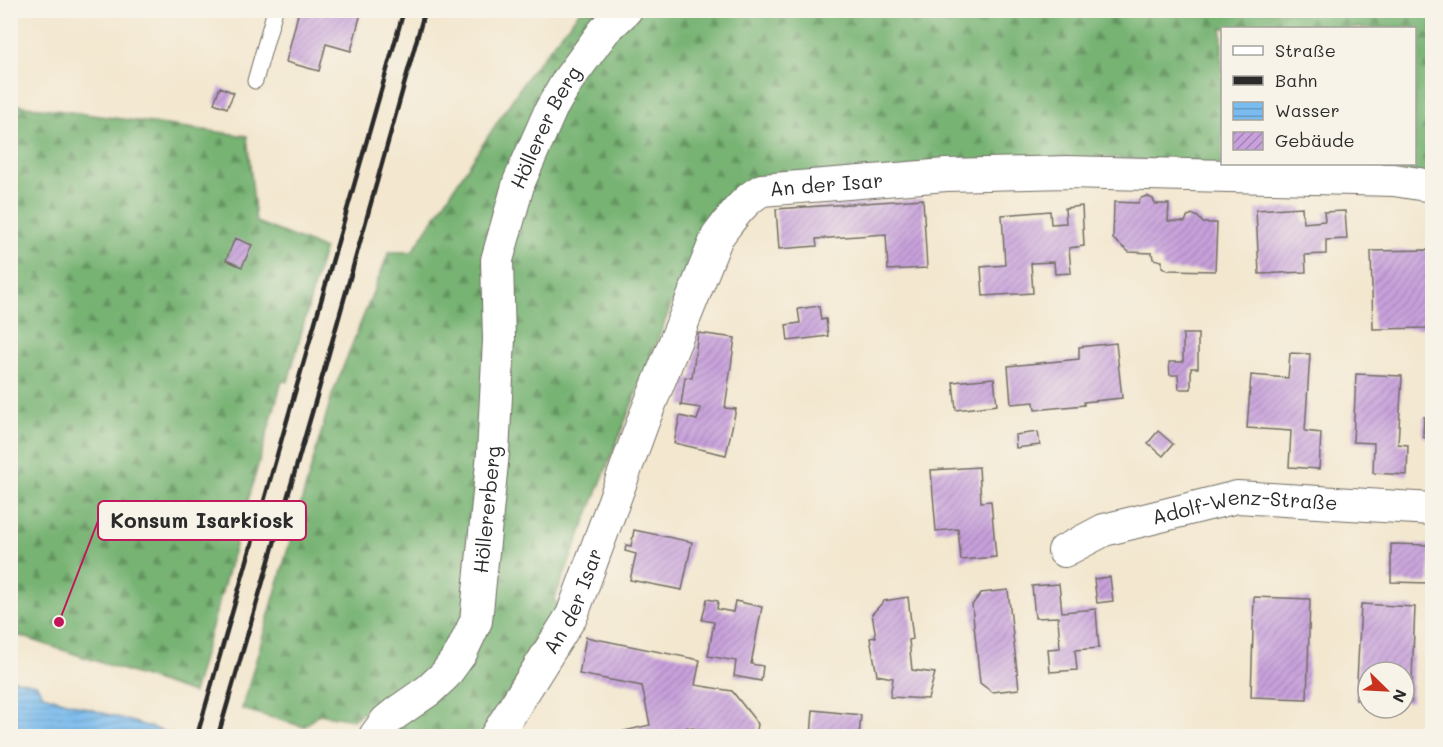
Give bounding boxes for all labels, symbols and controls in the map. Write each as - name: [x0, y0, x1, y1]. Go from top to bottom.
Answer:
- legend: [1221, 27, 1416, 165]
- text: Straße: [1275, 38, 1336, 62]
- street label: Höllerer Berg: [504, 60, 586, 192]
- text: Bahn: [1275, 68, 1318, 92]
- text: Wasser: [1275, 98, 1340, 122]
- text: Gebäude: [1275, 128, 1355, 152]
- street label: An der Isar: [769, 166, 884, 201]
- street label: Höllererberg: [467, 445, 505, 574]
- street label: Adolf-Wenz-Straße: [1149, 483, 1338, 530]
- callout: Konsum Isarkiosk: [98, 501, 306, 540]
- text: Konsum Isarkiosk: [110, 506, 294, 533]
- street label: An der Isar: [537, 544, 607, 659]
- north arrow: [1356, 660, 1416, 720]
- text: N: [1388, 686, 1412, 706]

